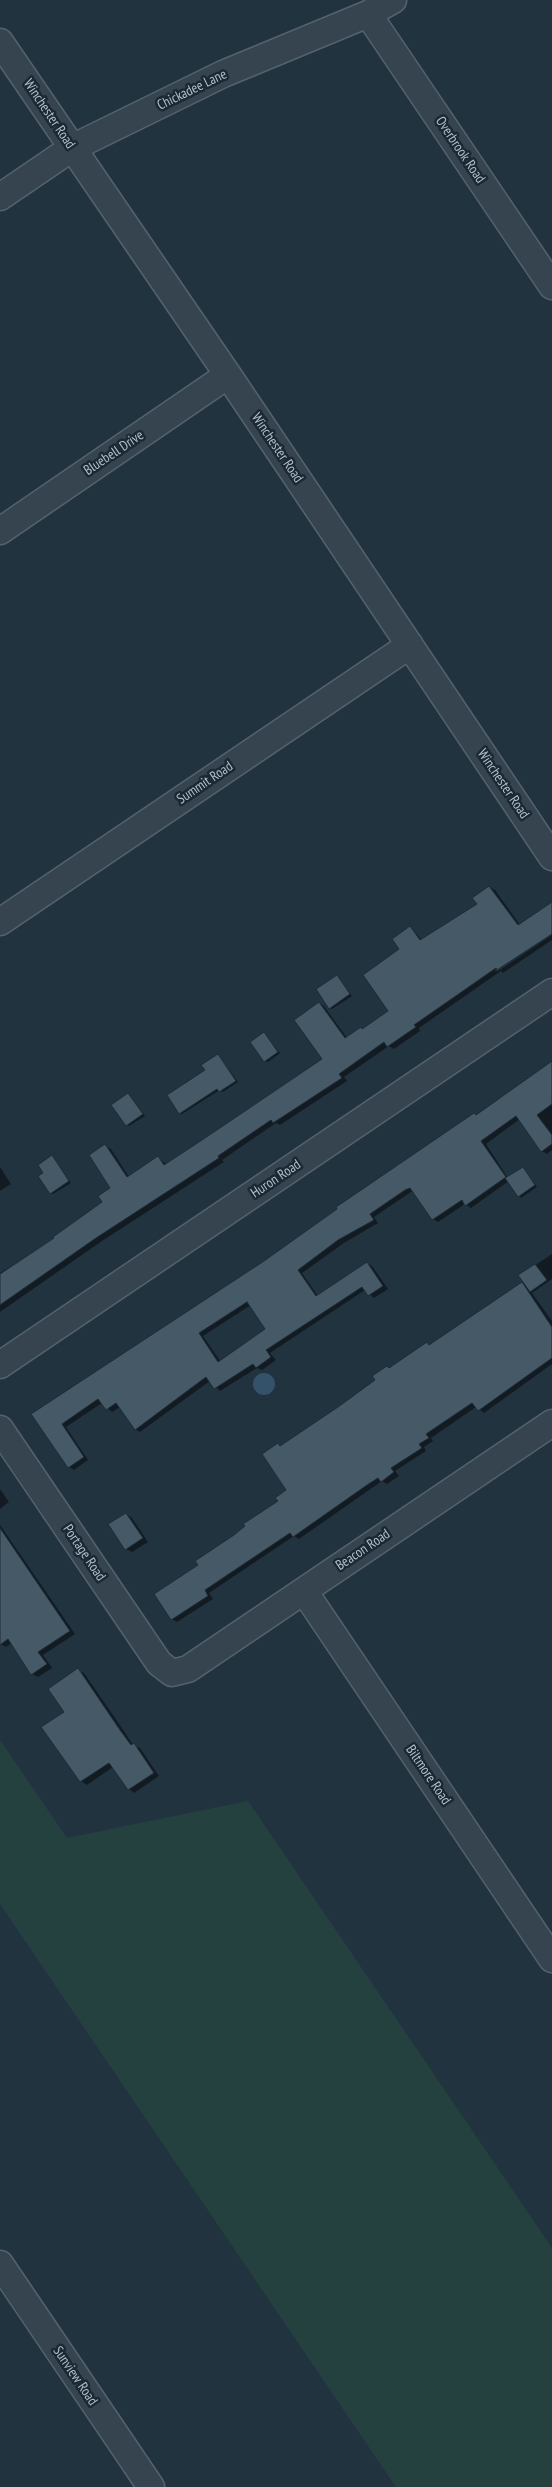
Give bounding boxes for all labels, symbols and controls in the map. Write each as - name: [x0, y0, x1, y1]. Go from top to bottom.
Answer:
- street label: Chickadee Lane: [155, 66, 229, 114]
- street label: Winchester Road: [20, 76, 78, 152]
- street label: Overbrook Road: [432, 113, 488, 187]
- street label: Winchester Road: [248, 410, 306, 486]
- street label: Bluebell Drive: [81, 427, 147, 479]
- street label: Winchester Road: [474, 746, 532, 822]
- street label: Summit Road: [174, 758, 236, 808]
- street label: Huron Road: [248, 1156, 304, 1202]
- street label: Portage Road: [59, 1522, 109, 1584]
- street label: Beacon Road: [333, 1526, 393, 1574]
- street label: Biltmore Road: [402, 1742, 454, 1808]
- street label: Sunview Road: [49, 2343, 101, 2409]

